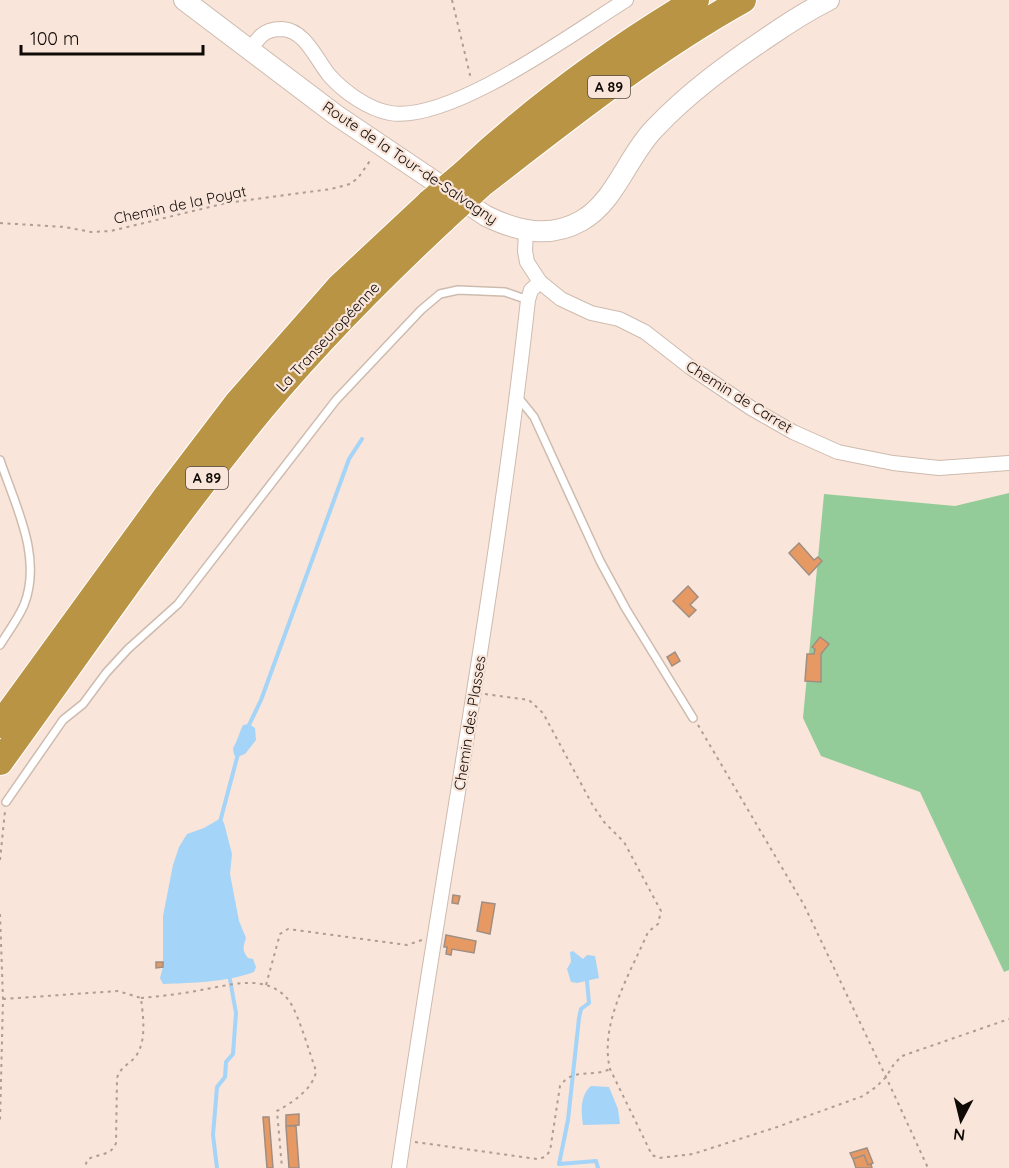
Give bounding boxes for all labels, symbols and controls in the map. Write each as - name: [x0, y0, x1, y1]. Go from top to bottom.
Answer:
- scale bar: [21, 18, 202, 56]
- text: 100 m: [30, 27, 79, 50]
- road number: A 89: [588, 76, 630, 98]
- street label: Route de la Tour-de-Salvagny: [319, 97, 502, 228]
- street label: Chemin de la Poyat: [112, 181, 248, 228]
- street label: La Transeuropéenne: [272, 278, 383, 395]
- street label: Chemin de Carret: [683, 356, 796, 437]
- road number: A 89: [186, 467, 228, 489]
- street label: Chemin des Plasses: [449, 654, 490, 792]
- north arrow: [931, 1090, 991, 1150]
- text: N: [952, 1124, 966, 1146]

